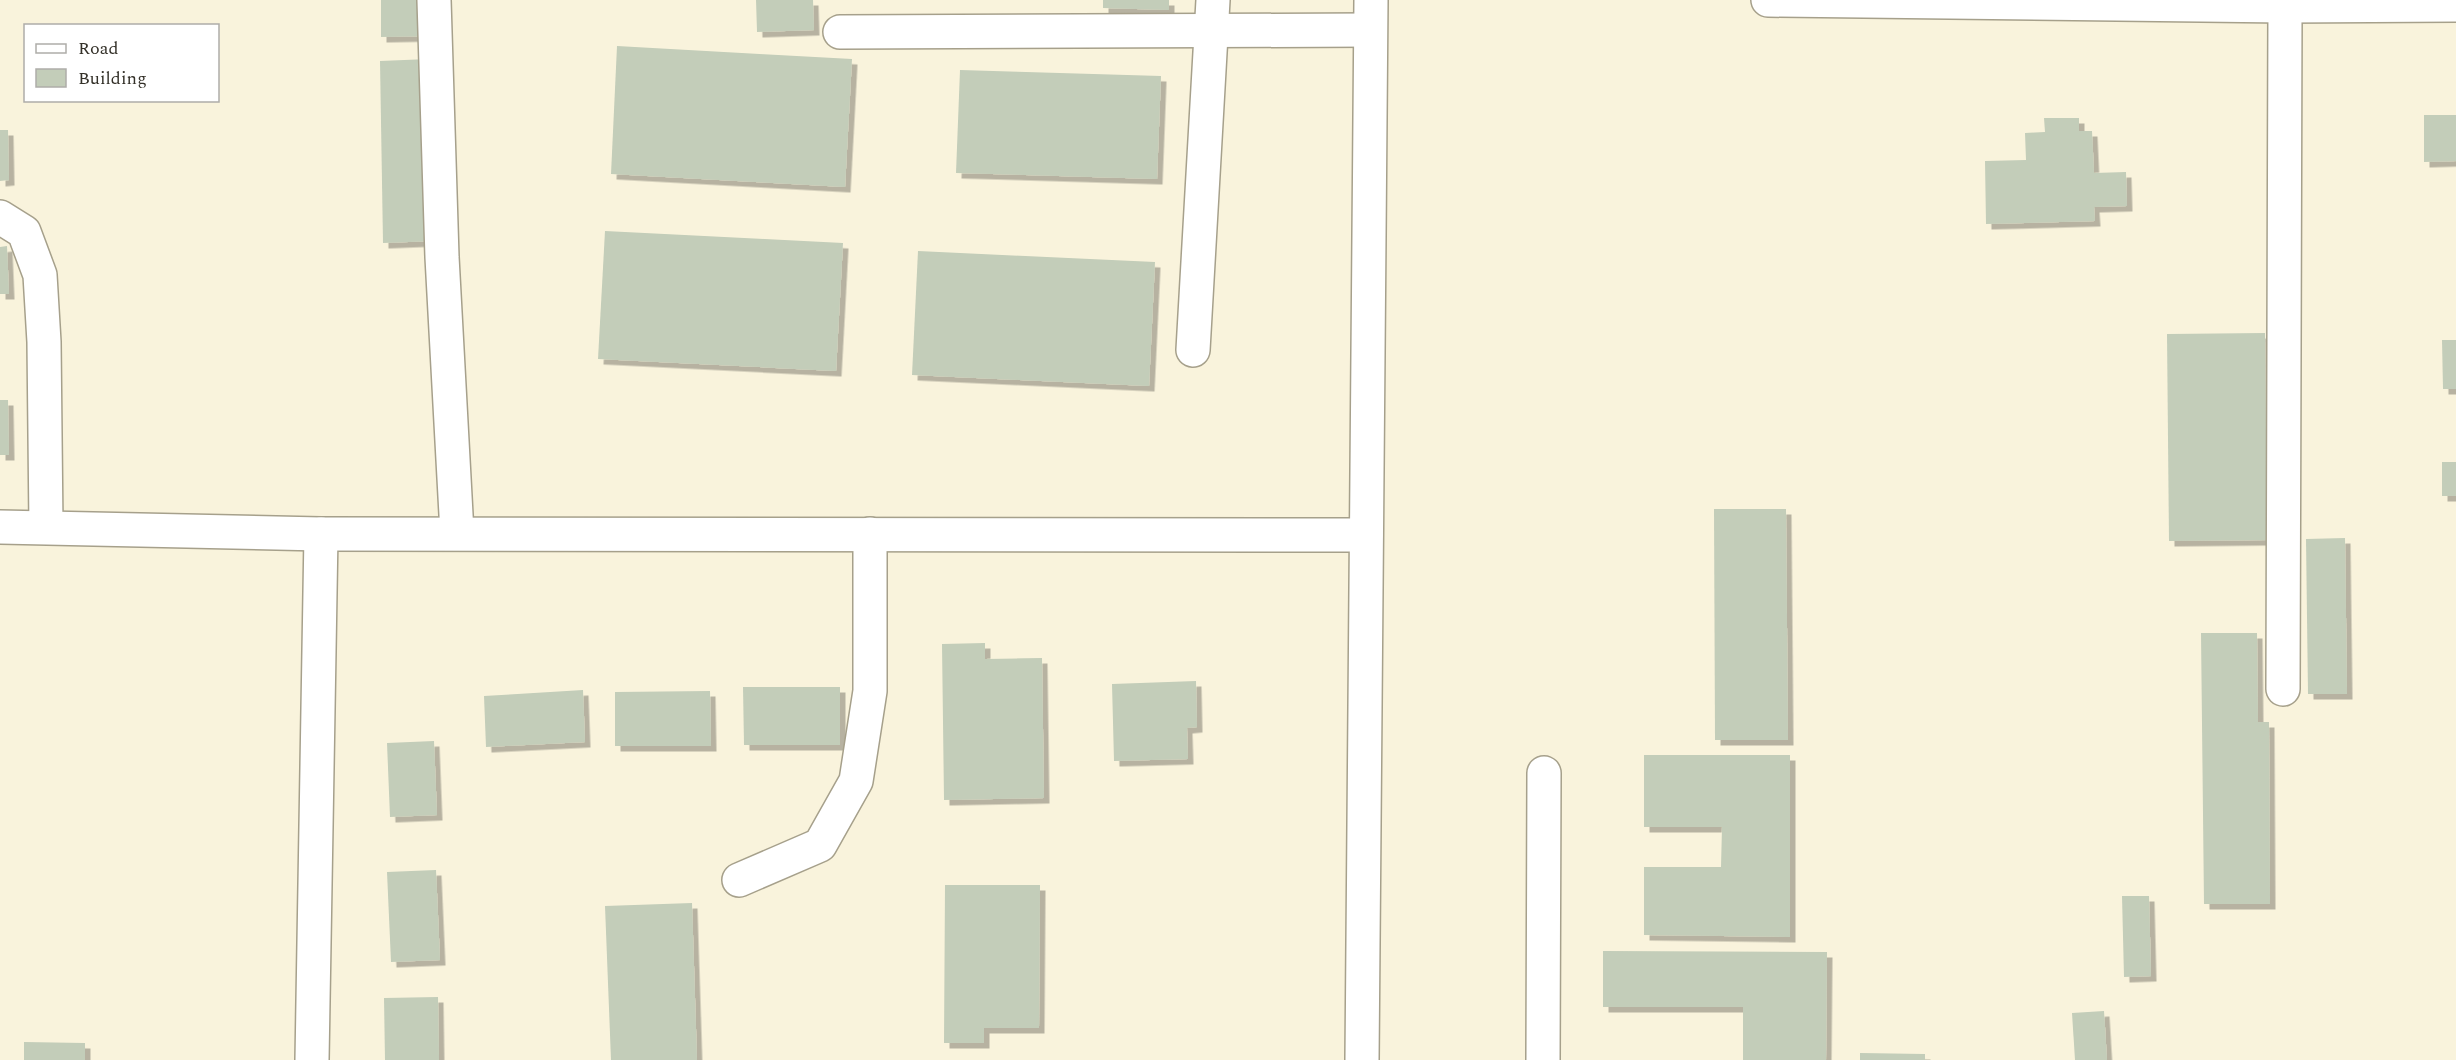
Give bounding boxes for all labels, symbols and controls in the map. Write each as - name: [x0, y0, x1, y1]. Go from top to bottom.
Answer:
- legend: [24, 24, 219, 102]
- text: Road: [78, 35, 119, 62]
- text: Building: [78, 65, 147, 92]

